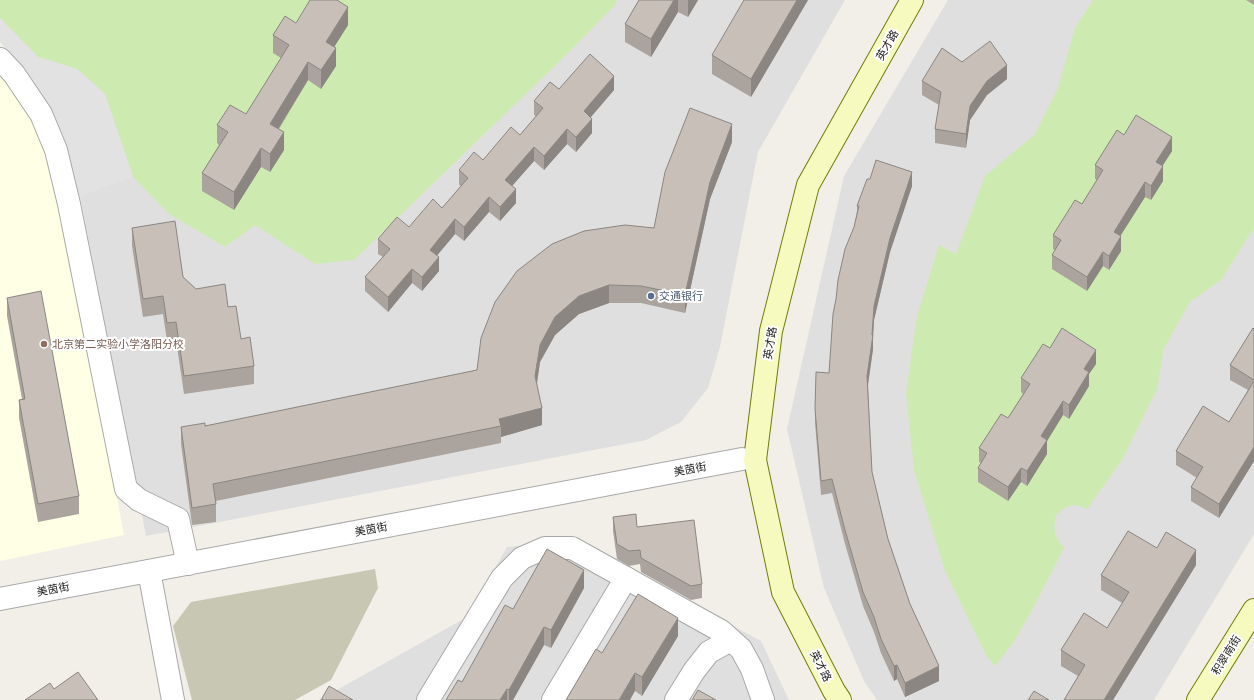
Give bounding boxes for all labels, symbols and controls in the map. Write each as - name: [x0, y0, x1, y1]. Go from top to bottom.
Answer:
- street label: 英才路: [873, 27, 901, 63]
- place label: 交通银行: [659, 289, 703, 303]
- marker: 交通银行: [646, 291, 656, 301]
- street label: 英才路: [761, 326, 779, 360]
- place label: 北京第二实验小学洛阳分校: [52, 337, 184, 351]
- marker: 北京第二实验小学洛阳分校: [39, 339, 49, 349]
- street label: 美茵街: [672, 459, 708, 479]
- street label: 美茵街: [353, 519, 389, 539]
- street label: 美茵街: [35, 579, 71, 599]
- street label: 积翠南街: [1208, 633, 1244, 677]
- street label: 英才路: [807, 648, 835, 684]

